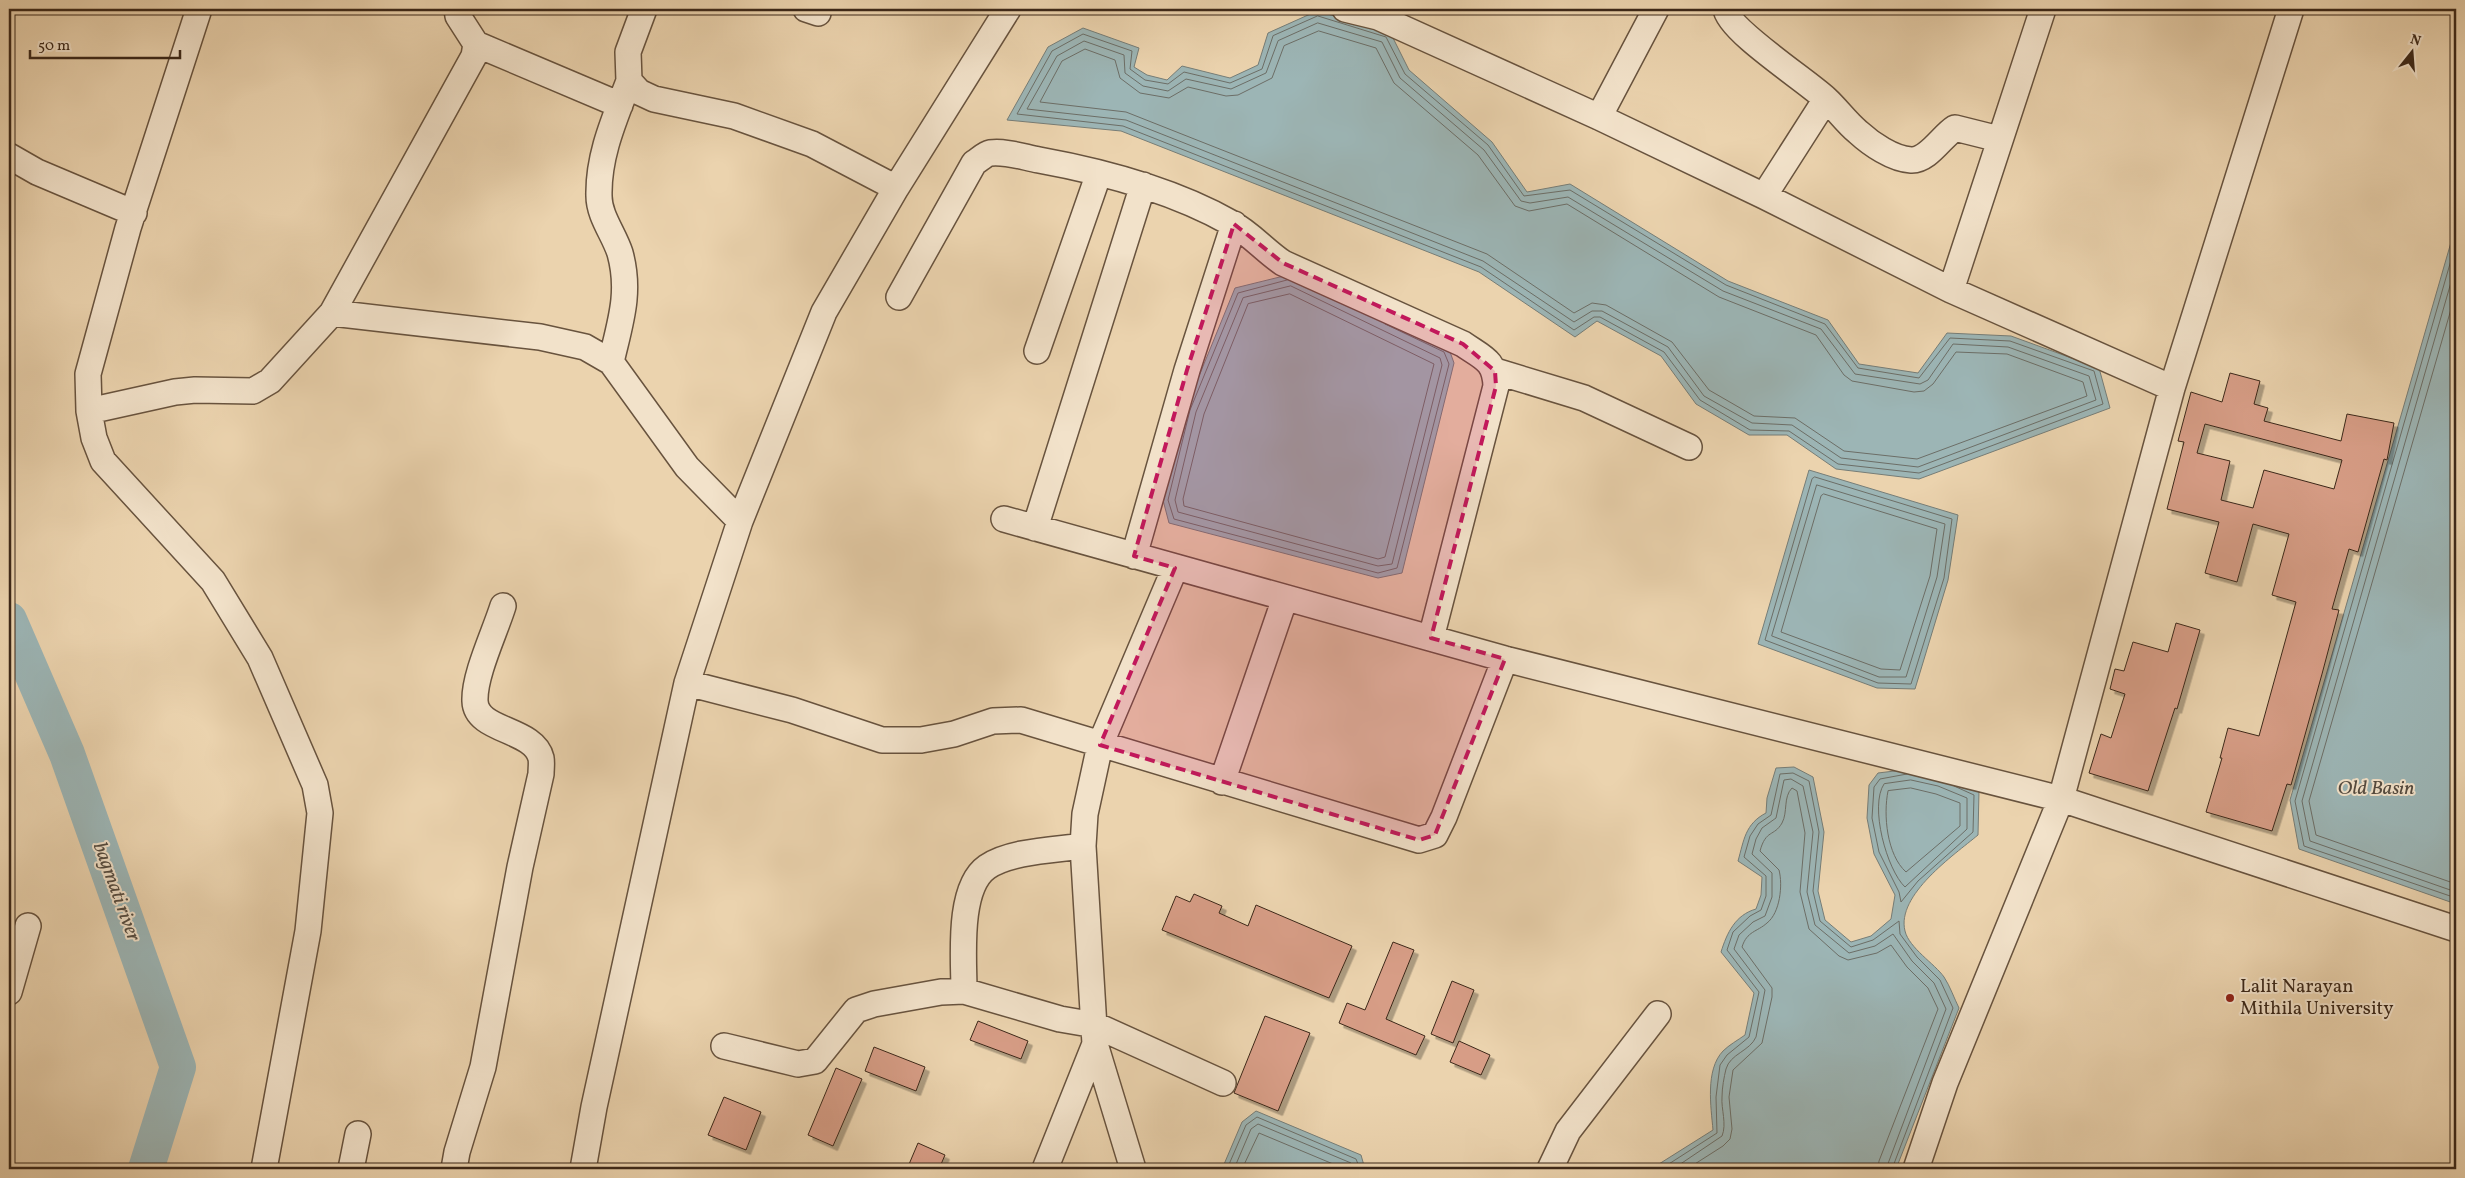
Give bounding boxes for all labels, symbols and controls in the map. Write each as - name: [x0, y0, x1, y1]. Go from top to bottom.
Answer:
- scale bar: [30, 28, 180, 60]
- north arrow: [2388, 28, 2438, 78]
- text: N: [2408, 30, 2423, 52]
- text: 50 m: [38, 36, 70, 57]
- water label: Old Basin: [2338, 775, 2414, 803]
- water label: bagmati river: [85, 839, 147, 946]
- place label: Lalit Narayan Mithila University: [2240, 974, 2394, 1022]
- marker: Lalit Narayan Mithila University: [2224, 992, 2236, 1004]

